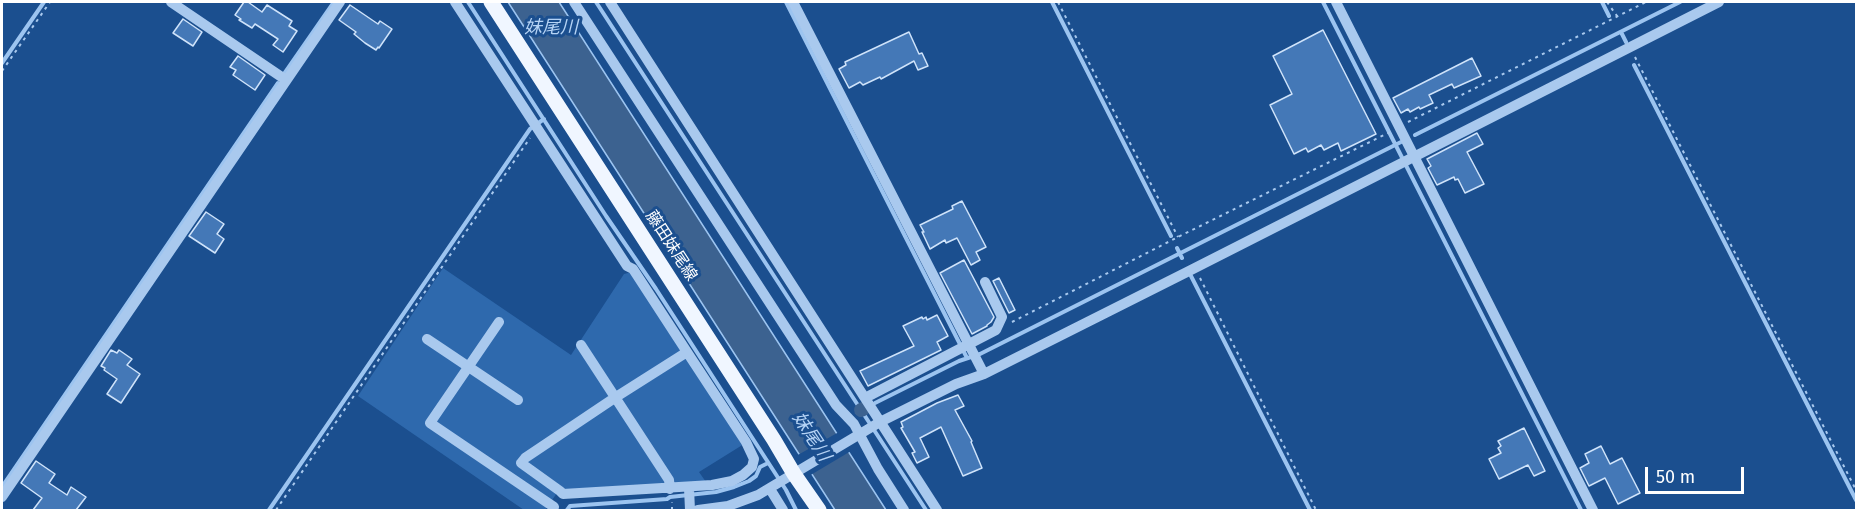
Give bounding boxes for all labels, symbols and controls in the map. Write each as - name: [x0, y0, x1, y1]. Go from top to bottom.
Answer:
- water label: 妹尾川: [524, 17, 578, 39]
- street label: 藤田妹尾線: [641, 207, 701, 285]
- water label: 妹尾川: [787, 408, 835, 466]
- scale bar: [1648, 455, 1747, 493]
- text: 50 m: [1656, 466, 1695, 488]

